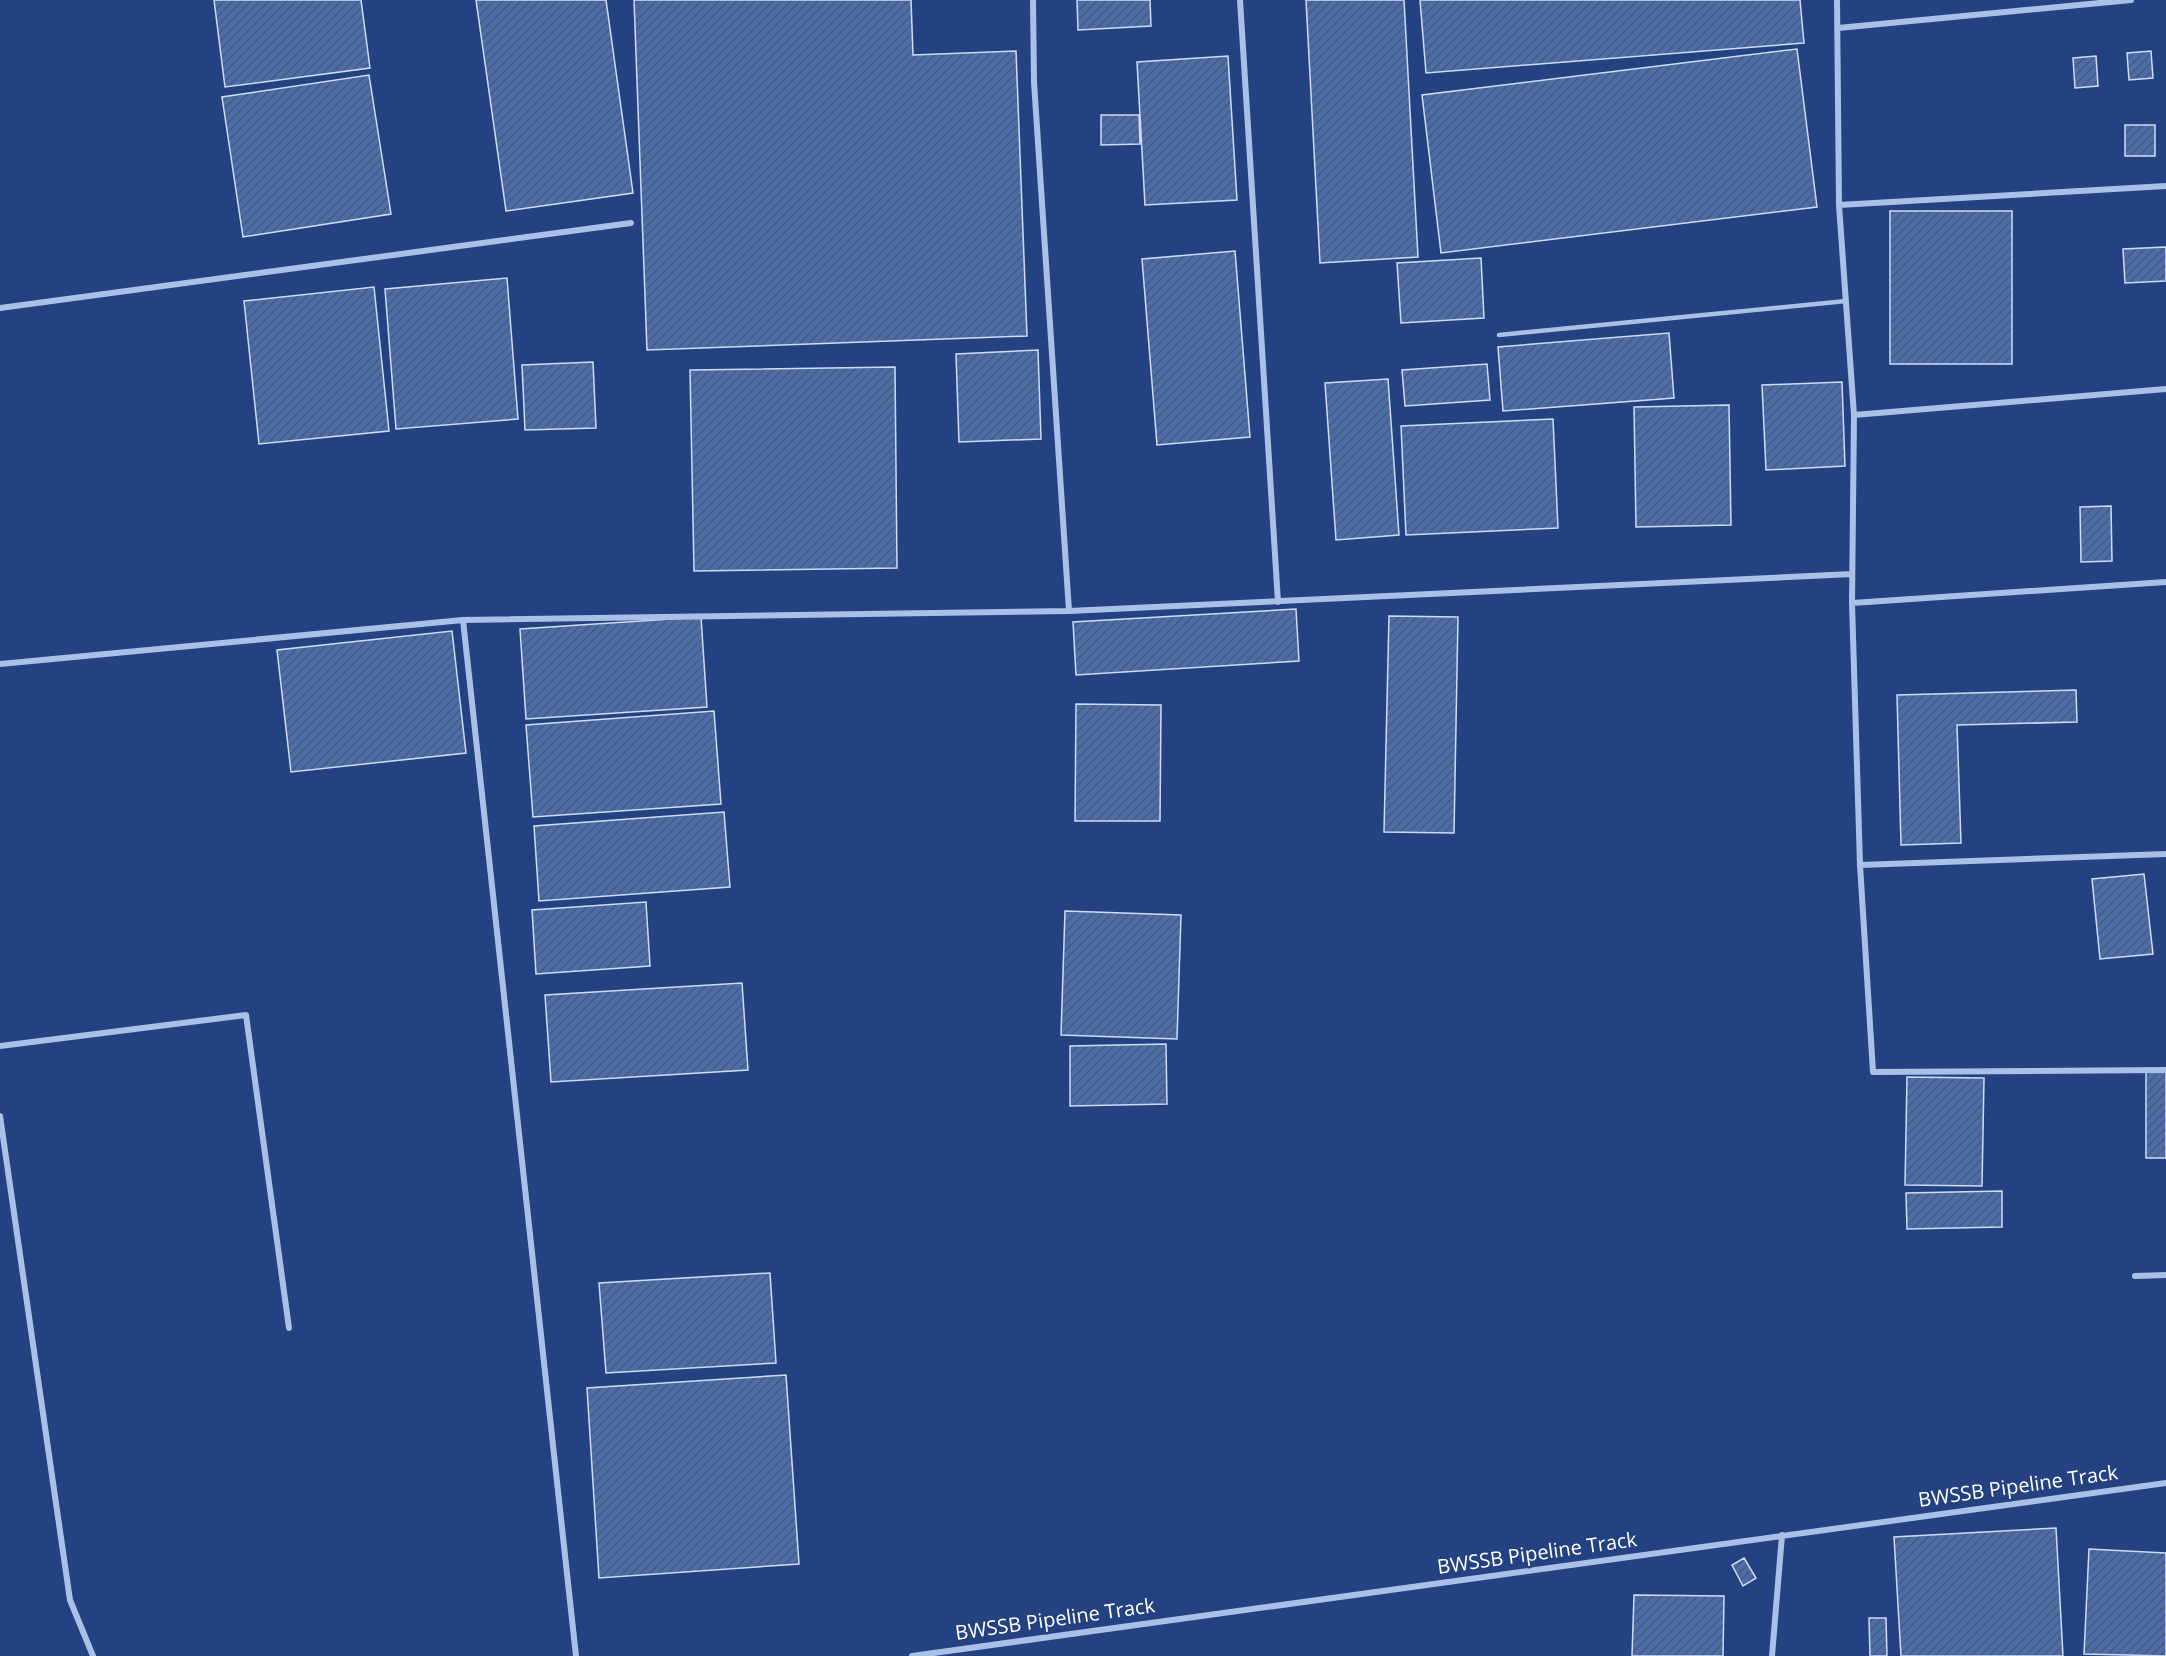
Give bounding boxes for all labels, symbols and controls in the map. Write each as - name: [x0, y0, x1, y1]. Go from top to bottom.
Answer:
- street label: BWSSB Pipeline Track: [1916, 1458, 2120, 1513]
- street label: BWSSB Pipeline Track: [1435, 1525, 1639, 1580]
- street label: BWSSB Pipeline Track: [953, 1591, 1157, 1646]

